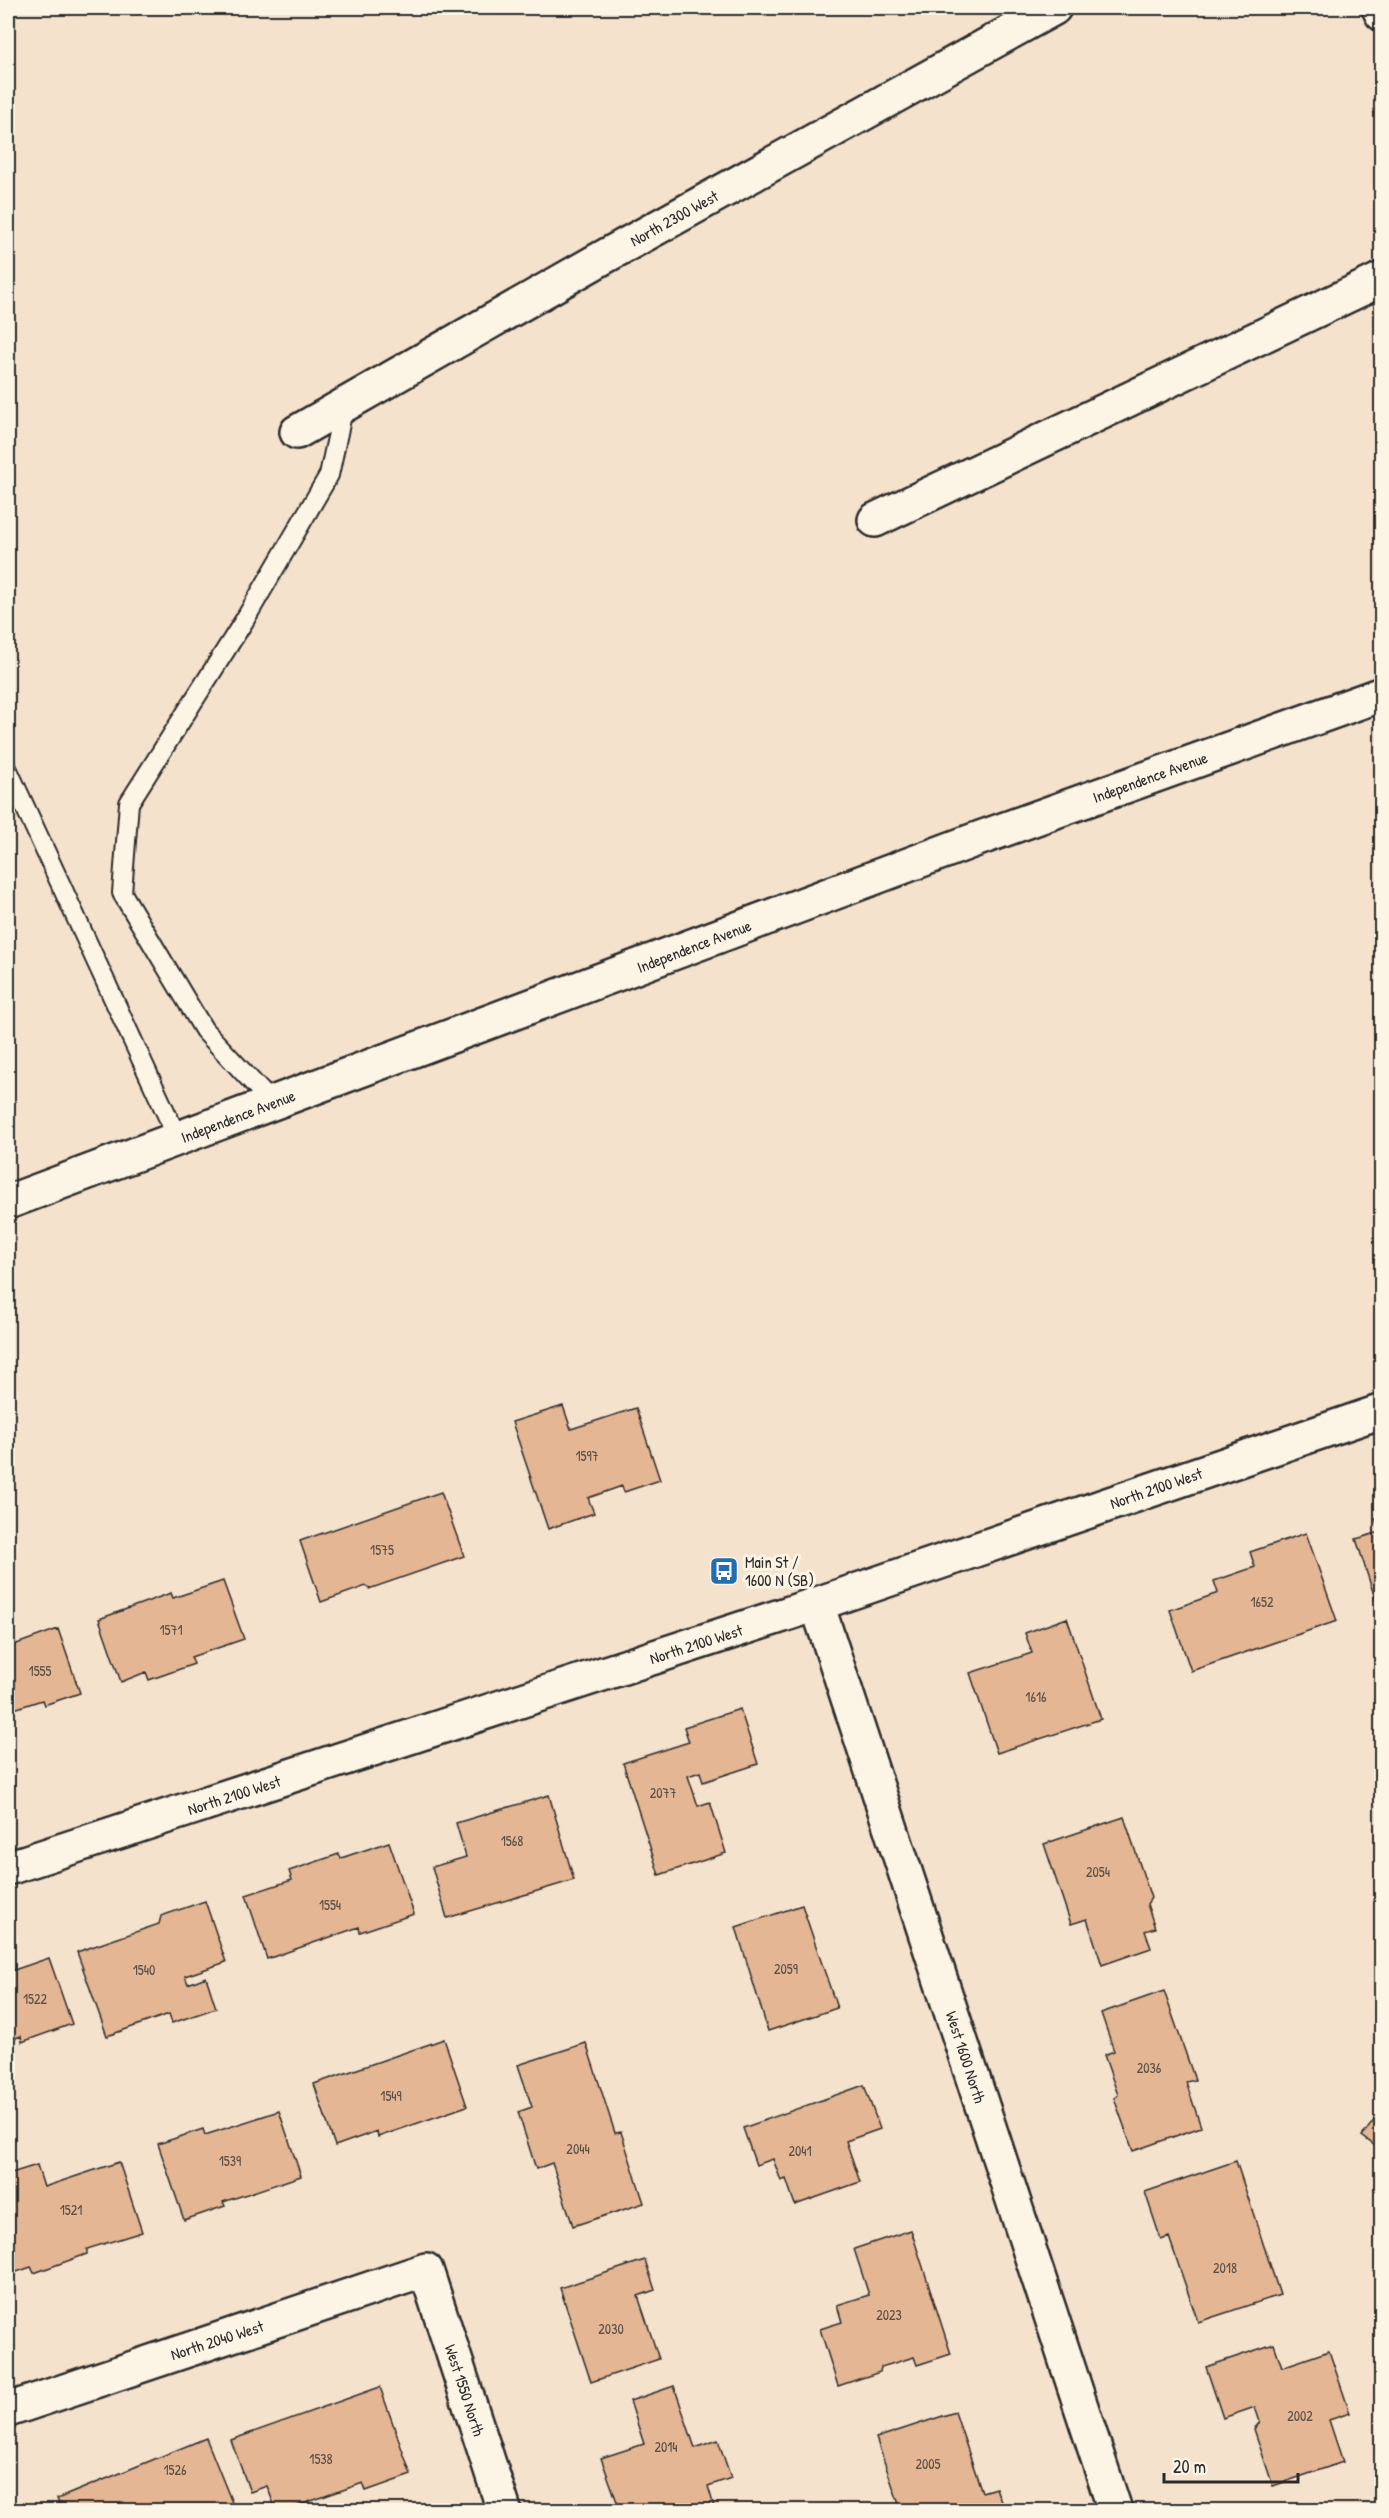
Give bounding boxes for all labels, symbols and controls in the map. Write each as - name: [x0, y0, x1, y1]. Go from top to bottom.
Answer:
- street label: North 2300 West: [626, 184, 722, 251]
- street label: Independence Avenue: [1090, 746, 1211, 808]
- street label: Independence Avenue: [634, 914, 755, 978]
- street label: Independence Avenue: [178, 1084, 299, 1148]
- house number: 1597: [575, 1446, 599, 1465]
- street label: North 2100 West: [1107, 1462, 1206, 1514]
- house number: 1575: [370, 1540, 394, 1559]
- place label: Main St / 1600 N (SB): [745, 1551, 814, 1591]
- bus stop icon: Main St / 1600 N (SB): [708, 1555, 740, 1587]
- house number: 1652: [1250, 1592, 1274, 1611]
- street label: North 2100 West: [647, 1619, 746, 1669]
- house number: 1571: [159, 1620, 183, 1639]
- house number: 1555: [29, 1661, 51, 1680]
- house number: 1616: [1025, 1687, 1047, 1706]
- street label: North 2100 West: [185, 1770, 284, 1820]
- house number: 2077: [650, 1783, 676, 1802]
- house number: 1568: [501, 1831, 523, 1850]
- house number: 2054: [1086, 1862, 1110, 1881]
- house number: 1554: [319, 1895, 341, 1914]
- house number: 2059: [774, 1959, 798, 1978]
- house number: 1540: [133, 1960, 155, 1979]
- house number: 1522: [23, 1989, 48, 2008]
- street label: West 1600 North: [941, 2008, 991, 2106]
- house number: 2036: [1137, 2058, 1162, 2077]
- house number: 1549: [380, 2086, 402, 2105]
- house number: 2044: [566, 2139, 590, 2158]
- house number: 2041: [788, 2141, 812, 2160]
- house number: 1539: [219, 2151, 241, 2170]
- house number: 1521: [60, 2200, 82, 2219]
- house number: 2018: [1213, 2258, 1237, 2277]
- house number: 2023: [876, 2305, 902, 2324]
- street label: North 2040 West: [168, 2314, 267, 2365]
- house number: 2030: [598, 2319, 624, 2338]
- street label: West 1550 North: [440, 2341, 490, 2439]
- house number: 2002: [1287, 2406, 1313, 2425]
- house number: 2014: [654, 2437, 678, 2456]
- scale bar: [1164, 2446, 1298, 2484]
- house number: 1538: [309, 2449, 333, 2468]
- house number: 2005: [915, 2454, 941, 2473]
- text: 20 m: [1173, 2454, 1206, 2479]
- house number: 1526: [163, 2460, 187, 2479]

